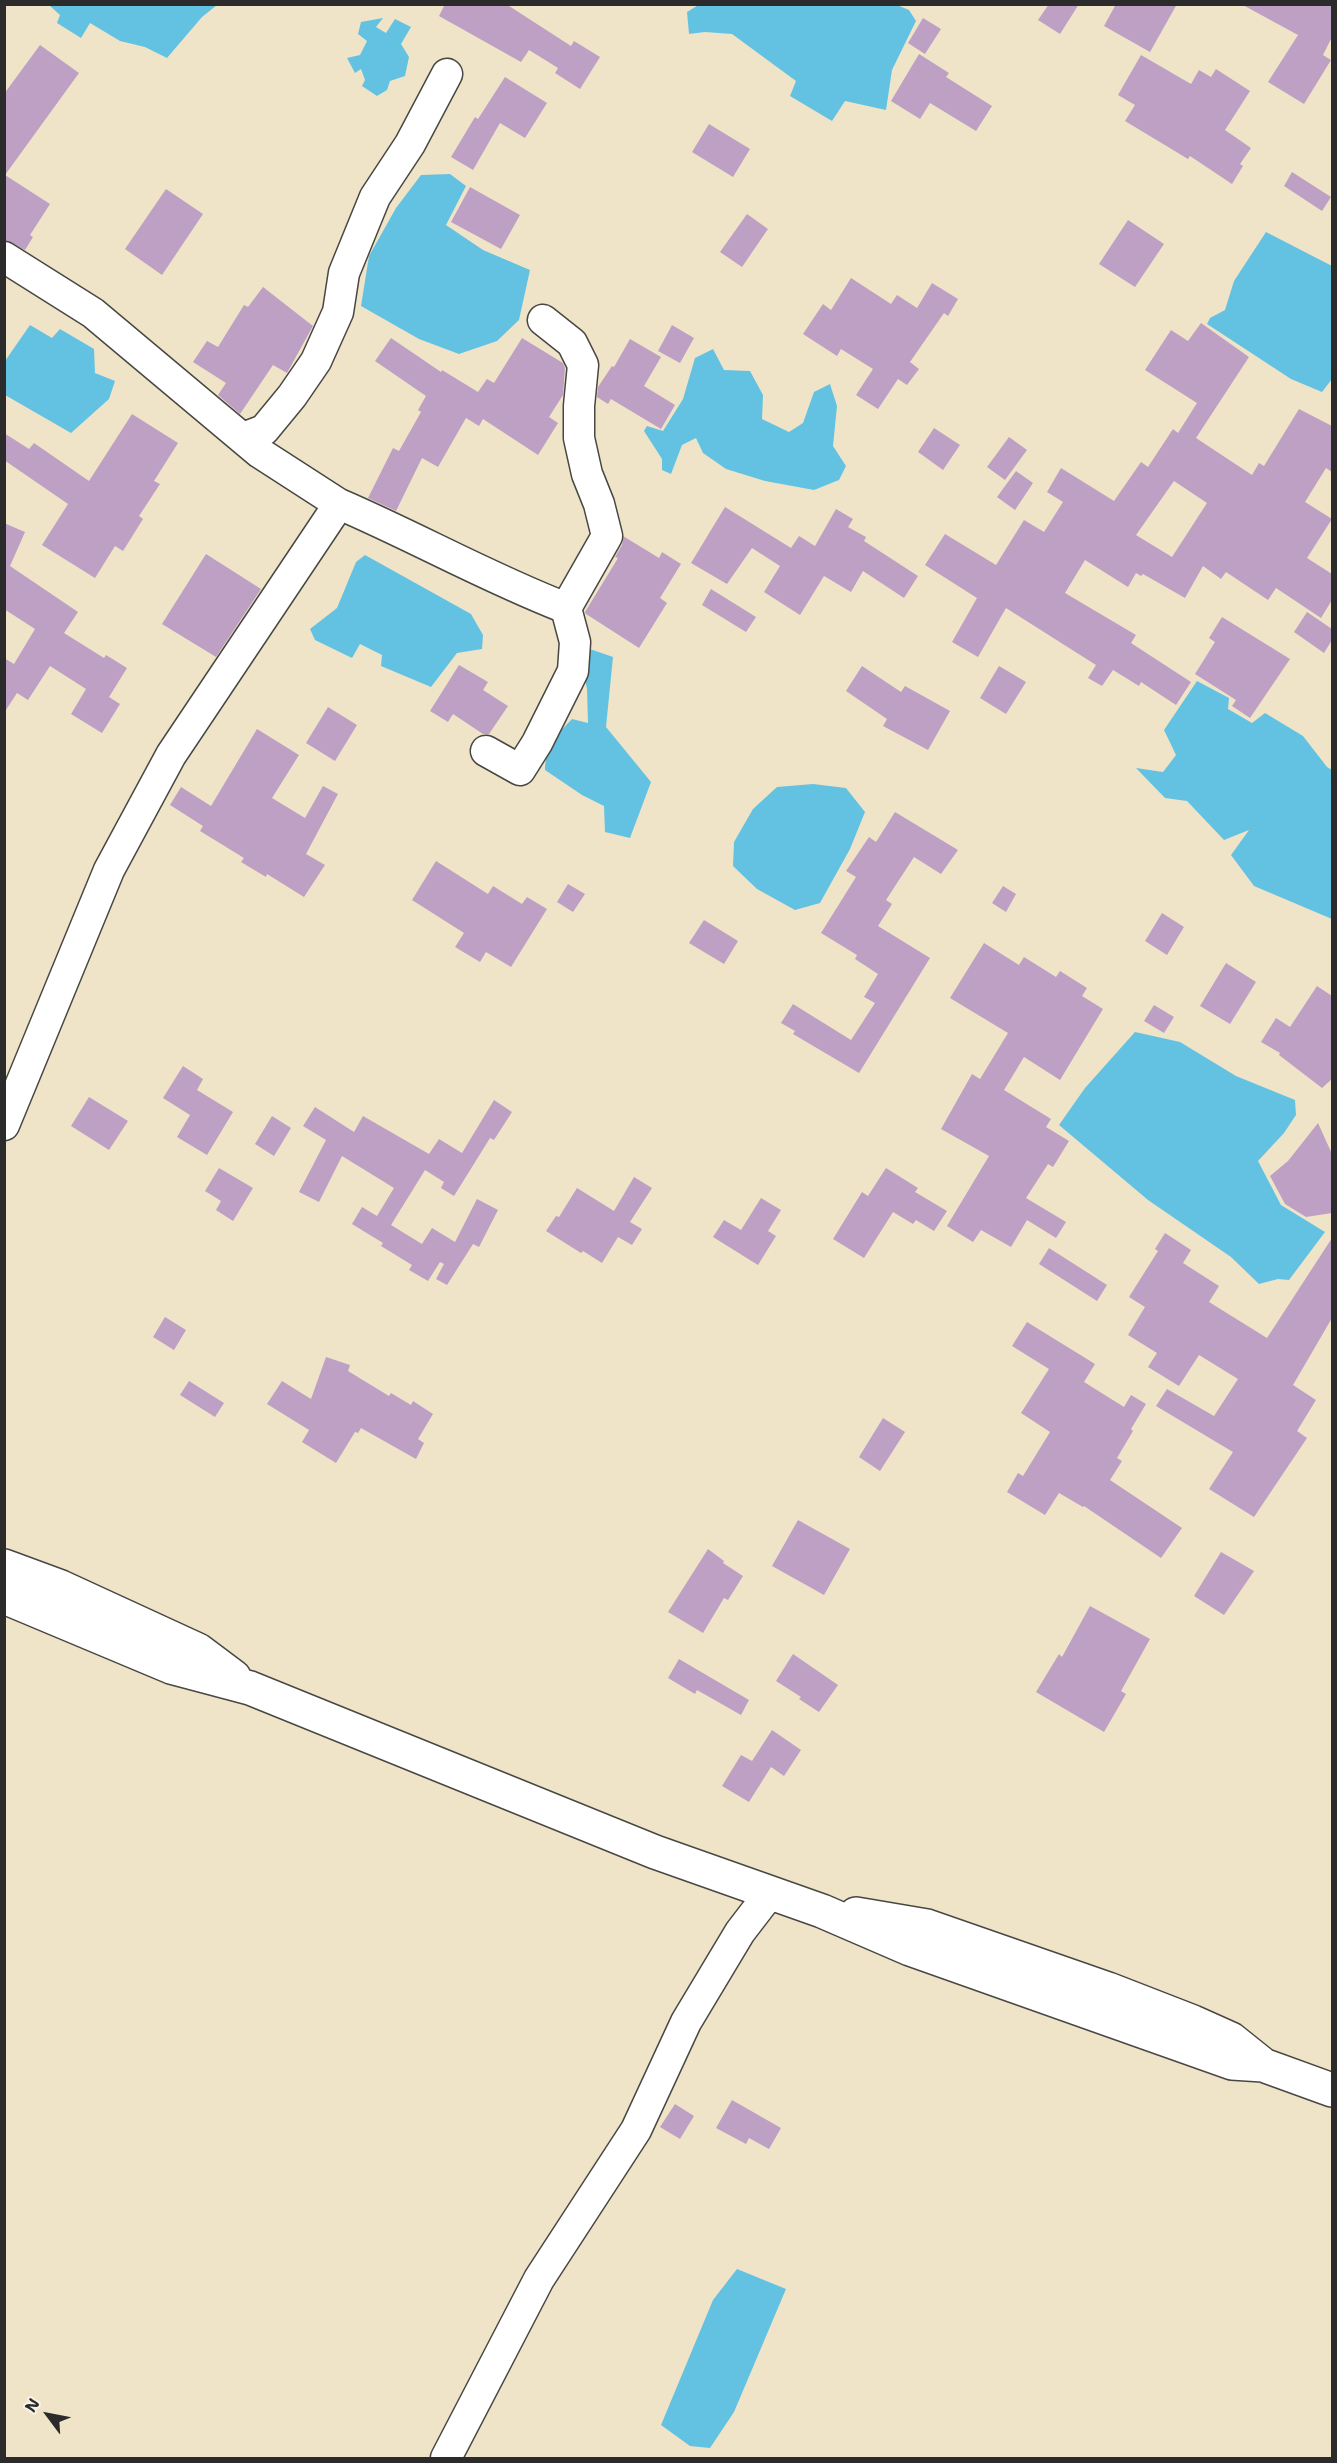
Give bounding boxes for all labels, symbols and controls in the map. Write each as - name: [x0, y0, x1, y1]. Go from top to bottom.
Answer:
- north arrow: [18, 2385, 78, 2445]
- text: N: [20, 2394, 45, 2416]

